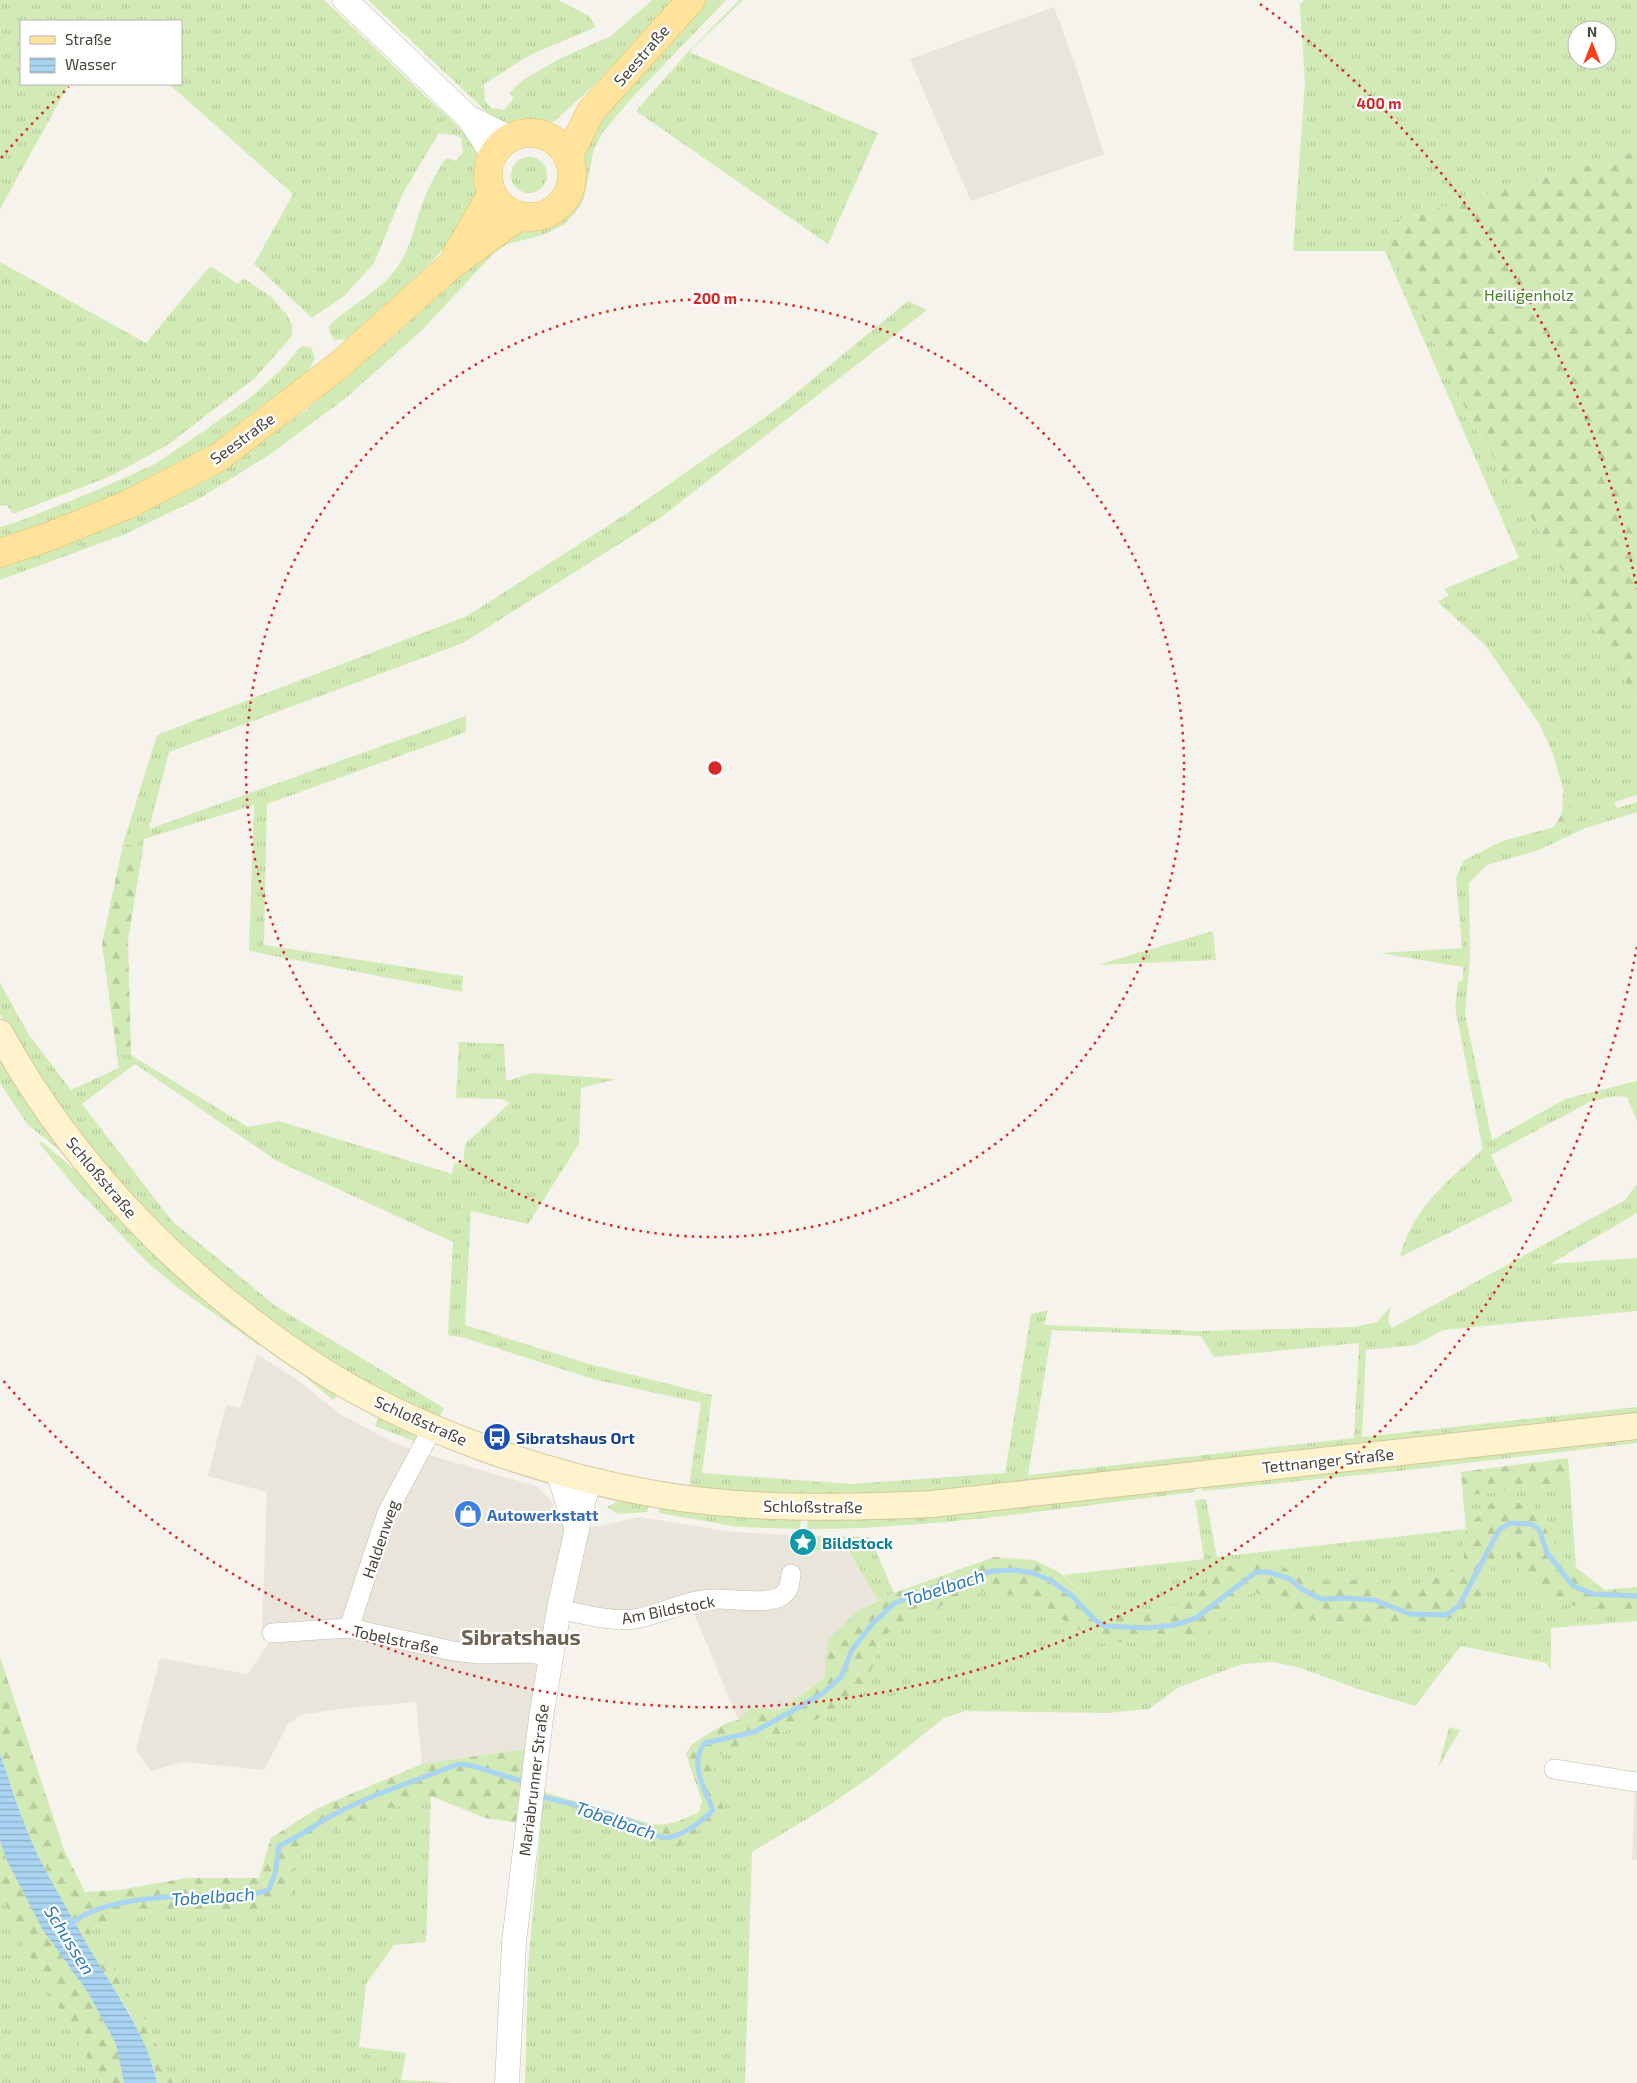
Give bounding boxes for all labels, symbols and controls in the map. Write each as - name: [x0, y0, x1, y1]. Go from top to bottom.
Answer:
- legend: [20, 20, 182, 85]
- street label: Seestraße: [609, 20, 673, 90]
- north arrow: [1567, 20, 1617, 70]
- text: N: [1587, 23, 1597, 40]
- text: Straße: [65, 30, 111, 48]
- text: Wasser: [65, 55, 117, 73]
- text: 400 m: [1357, 94, 1401, 112]
- park label: Heiligenholz: [1484, 285, 1574, 304]
- text: 200 m: [693, 289, 737, 307]
- street label: Seestraße: [206, 408, 278, 468]
- centre of rings: [706, 759, 724, 777]
- street label: Schloßstraße: [63, 1133, 141, 1221]
- street label: Schloßstraße: [372, 1391, 470, 1449]
- bus stop icon: Sibratshaus Ort: [482, 1422, 512, 1452]
- place label: Sibratshaus Ort: [516, 1428, 635, 1447]
- street label: Tettnanger Straße: [1261, 1444, 1395, 1476]
- street label: Schloßstraße: [763, 1496, 863, 1516]
- street label: Haldenweg: [358, 1497, 402, 1581]
- shop icon: Autowerkstatt: [453, 1499, 483, 1529]
- place label: Autowerkstatt: [487, 1505, 599, 1524]
- place icon: Bildstock: [788, 1527, 818, 1557]
- place label: Bildstock: [822, 1533, 893, 1552]
- water label: Tobelbach: [901, 1564, 987, 1610]
- street label: Am Bildstock: [620, 1591, 716, 1627]
- street label: Tobelstraße: [351, 1621, 441, 1657]
- district label: Sibratshaus: [461, 1624, 581, 1649]
- street label: Mariabrunner Straße: [514, 1703, 552, 1857]
- water label: Tobelbach: [573, 1796, 659, 1844]
- water label: Tobelbach: [171, 1882, 255, 1910]
- water label: Schussen: [40, 1901, 100, 1979]

